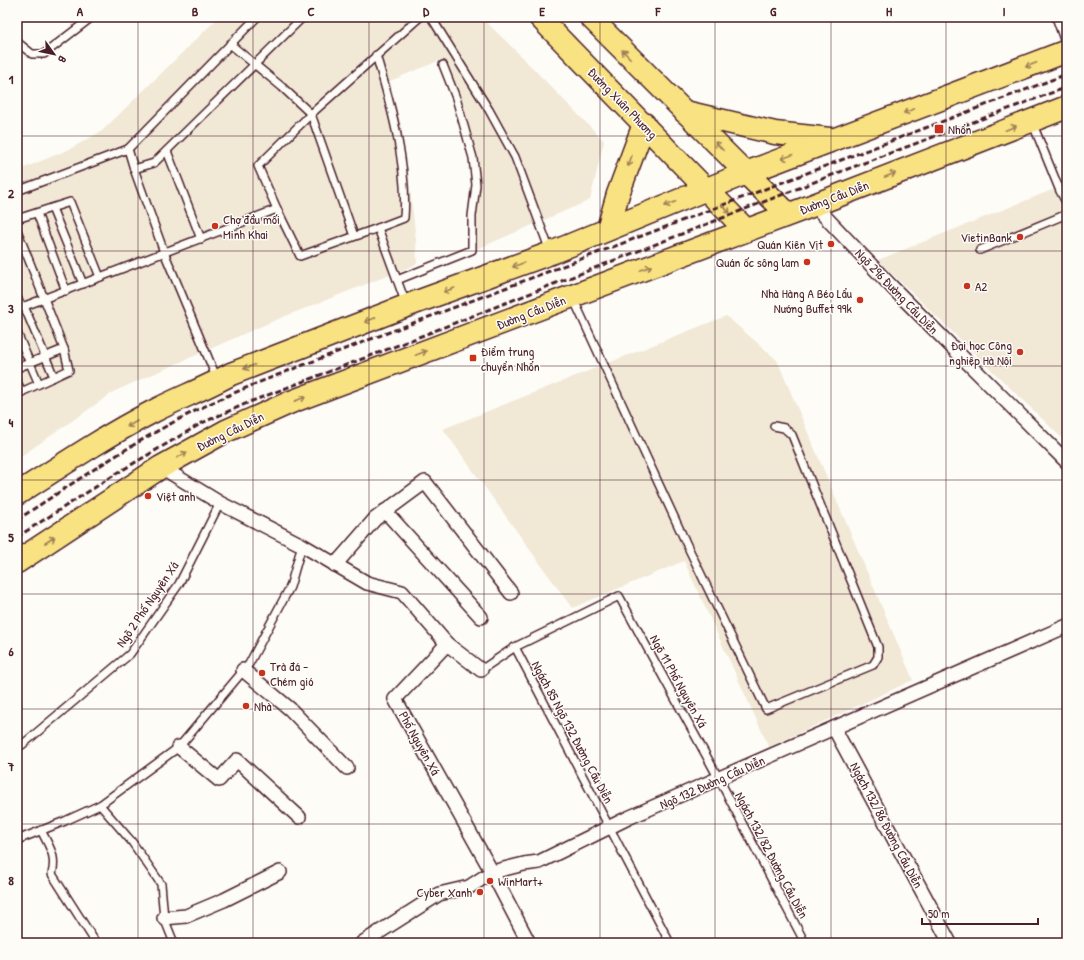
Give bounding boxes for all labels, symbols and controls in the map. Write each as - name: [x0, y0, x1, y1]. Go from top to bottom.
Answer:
- text: A: [77, 2, 84, 20]
- text: B: [192, 2, 199, 20]
- text: C: [307, 2, 315, 20]
- text: D: [423, 2, 430, 20]
- text: E: [539, 2, 545, 20]
- text: F: [655, 2, 662, 20]
- text: G: [770, 2, 777, 20]
- text: H: [886, 2, 892, 20]
- text: I: [1002, 2, 1006, 20]
- north arrow: [34, 34, 74, 74]
- one-way arrow: [621, 49, 631, 59]
- text: B: [55, 53, 70, 66]
- one-way arrow: [1025, 62, 1037, 70]
- street label: Đường Xuân Phương: [584, 63, 662, 143]
- text: 1: [9, 70, 14, 88]
- one-way arrow: [903, 108, 915, 116]
- place label: Nhổn: [948, 120, 972, 138]
- marker: Nhổn: [933, 123, 945, 135]
- one-way arrow: [1004, 124, 1016, 131]
- one-way arrow: [714, 141, 723, 151]
- one-way arrow: [626, 154, 633, 167]
- one-way arrow: [782, 154, 794, 162]
- one-way arrow: [883, 171, 895, 179]
- street label: Đường Cầu Diễn: [797, 176, 871, 218]
- text: 2: [8, 184, 15, 202]
- one-way arrow: [665, 201, 677, 208]
- one-way arrow: [721, 204, 731, 214]
- place label: Chợ đầu mối Minh Khai: [223, 210, 280, 243]
- marker: Chợ đầu mối Minh Khai: [210, 221, 220, 231]
- place label: VietinBank: [960, 228, 1013, 246]
- marker: VietinBank: [1015, 232, 1025, 242]
- place label: Quán Kiên Vịt: [757, 235, 824, 253]
- marker: Quán Kiên Vịt: [826, 239, 836, 249]
- street label: Ngõ 296 Đường Cầu Diễn: [851, 244, 943, 338]
- place label: Quán ốc sông lam: [716, 253, 799, 271]
- marker: Quán ốc sông lam: [802, 257, 812, 267]
- one-way arrow: [513, 262, 525, 270]
- one-way arrow: [640, 263, 652, 271]
- place label: A2: [975, 277, 987, 295]
- marker: A2: [962, 281, 972, 291]
- place label: Nhà Hàng A Béo Lẩu Nướng Buffet 99k: [761, 284, 853, 317]
- one-way arrow: [444, 287, 456, 295]
- street label: Đường Cầu Diễn: [494, 291, 568, 333]
- marker: Nhà Hàng A Béo Lẩu Nướng Buffet 99k: [855, 295, 865, 305]
- text: 3: [8, 299, 14, 317]
- one-way arrow: [364, 316, 376, 324]
- place label: Đại học Công nghiệp Hà Nội: [949, 336, 1012, 369]
- place label: Điểm trung chuyển Nhổn: [481, 342, 540, 375]
- marker: Đại học Công nghiệp Hà Nội: [1015, 347, 1025, 357]
- one-way arrow: [415, 349, 427, 357]
- marker: Điểm trung chuyển Nhổn: [468, 353, 478, 363]
- one-way arrow: [243, 363, 255, 371]
- one-way arrow: [293, 395, 306, 402]
- street label: Đường Cầu Diễn: [193, 407, 267, 455]
- text: 4: [9, 413, 14, 431]
- one-way arrow: [126, 420, 138, 428]
- one-way arrow: [176, 451, 188, 458]
- place label: Việt anh: [156, 487, 196, 505]
- marker: Việt anh: [143, 491, 153, 501]
- text: 5: [8, 528, 14, 546]
- one-way arrow: [44, 536, 55, 545]
- street label: Ngõ 2 Phố Nguyên Xá: [111, 557, 183, 651]
- street label: Ngõ 11 Phố Nguyên Xá: [646, 631, 712, 731]
- text: 6: [8, 642, 14, 660]
- place label: Trà đá - Chém gió: [270, 657, 314, 690]
- street label: Ngách 85 Ngõ 132 Đường Cầu Diễn: [528, 658, 618, 806]
- marker: Trà đá - Chém gió: [257, 668, 267, 678]
- place label: Nhà: [254, 697, 271, 715]
- marker: Nhà: [241, 701, 251, 711]
- street label: Phố Nguyên Xá: [395, 708, 445, 778]
- street label: Ngõ 132 Đường Cầu Diễn: [657, 751, 768, 813]
- text: 7: [7, 757, 15, 775]
- street label: Ngách 132/86 Đường Cầu Diễn: [846, 759, 928, 891]
- street label: Ngách 132/82 Đường Cầu Diễn: [731, 789, 813, 922]
- text: 8: [8, 871, 14, 889]
- place label: WinMart+: [498, 872, 543, 890]
- marker: WinMart+: [485, 876, 495, 886]
- place label: Cyber Xanh: [417, 883, 473, 901]
- marker: Cyber Xanh: [475, 887, 485, 897]
- scale bar: [922, 900, 1038, 926]
- text: 50 m: [928, 905, 949, 922]

